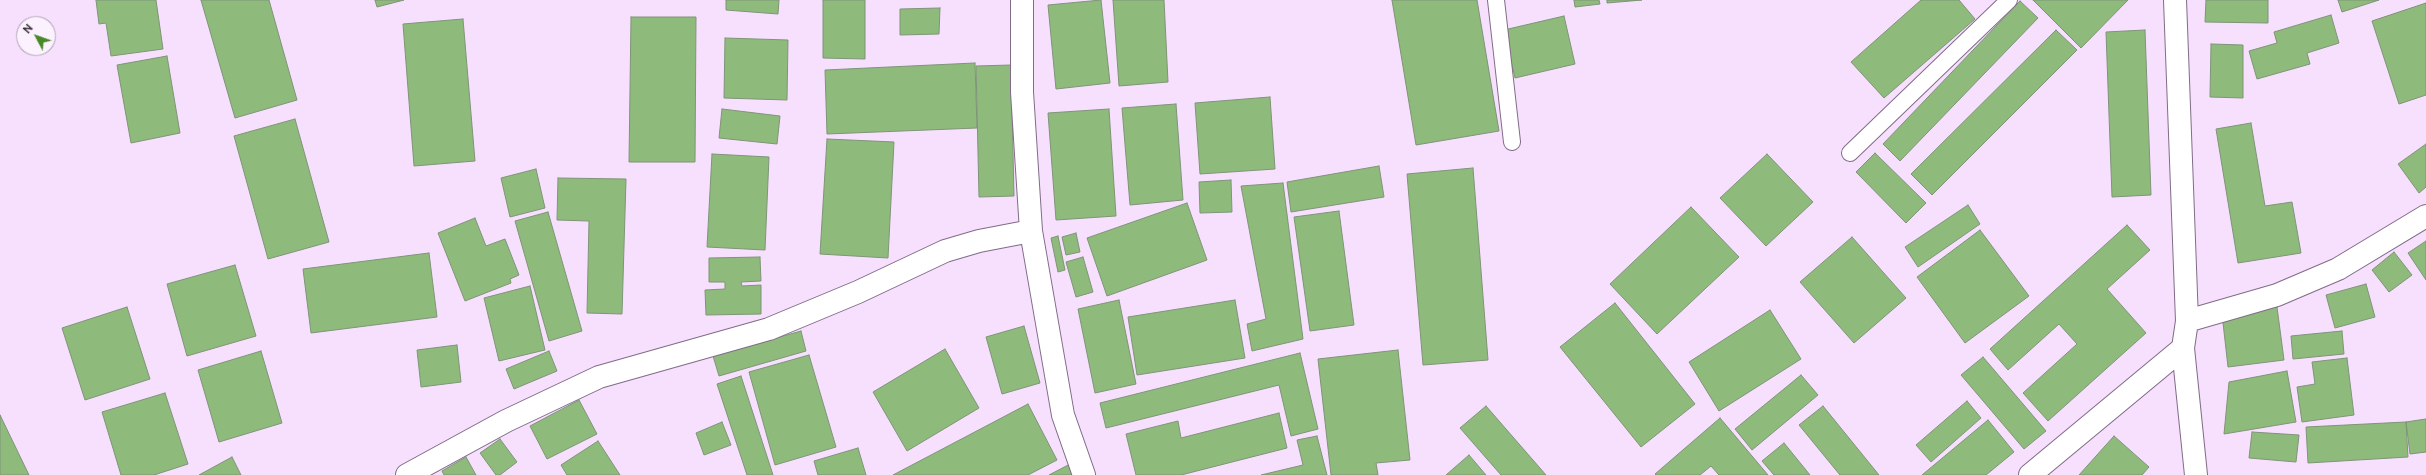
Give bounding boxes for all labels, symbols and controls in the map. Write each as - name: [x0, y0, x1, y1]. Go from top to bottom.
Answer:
- north arrow: [16, 16, 56, 56]
- text: N: [20, 22, 35, 36]

